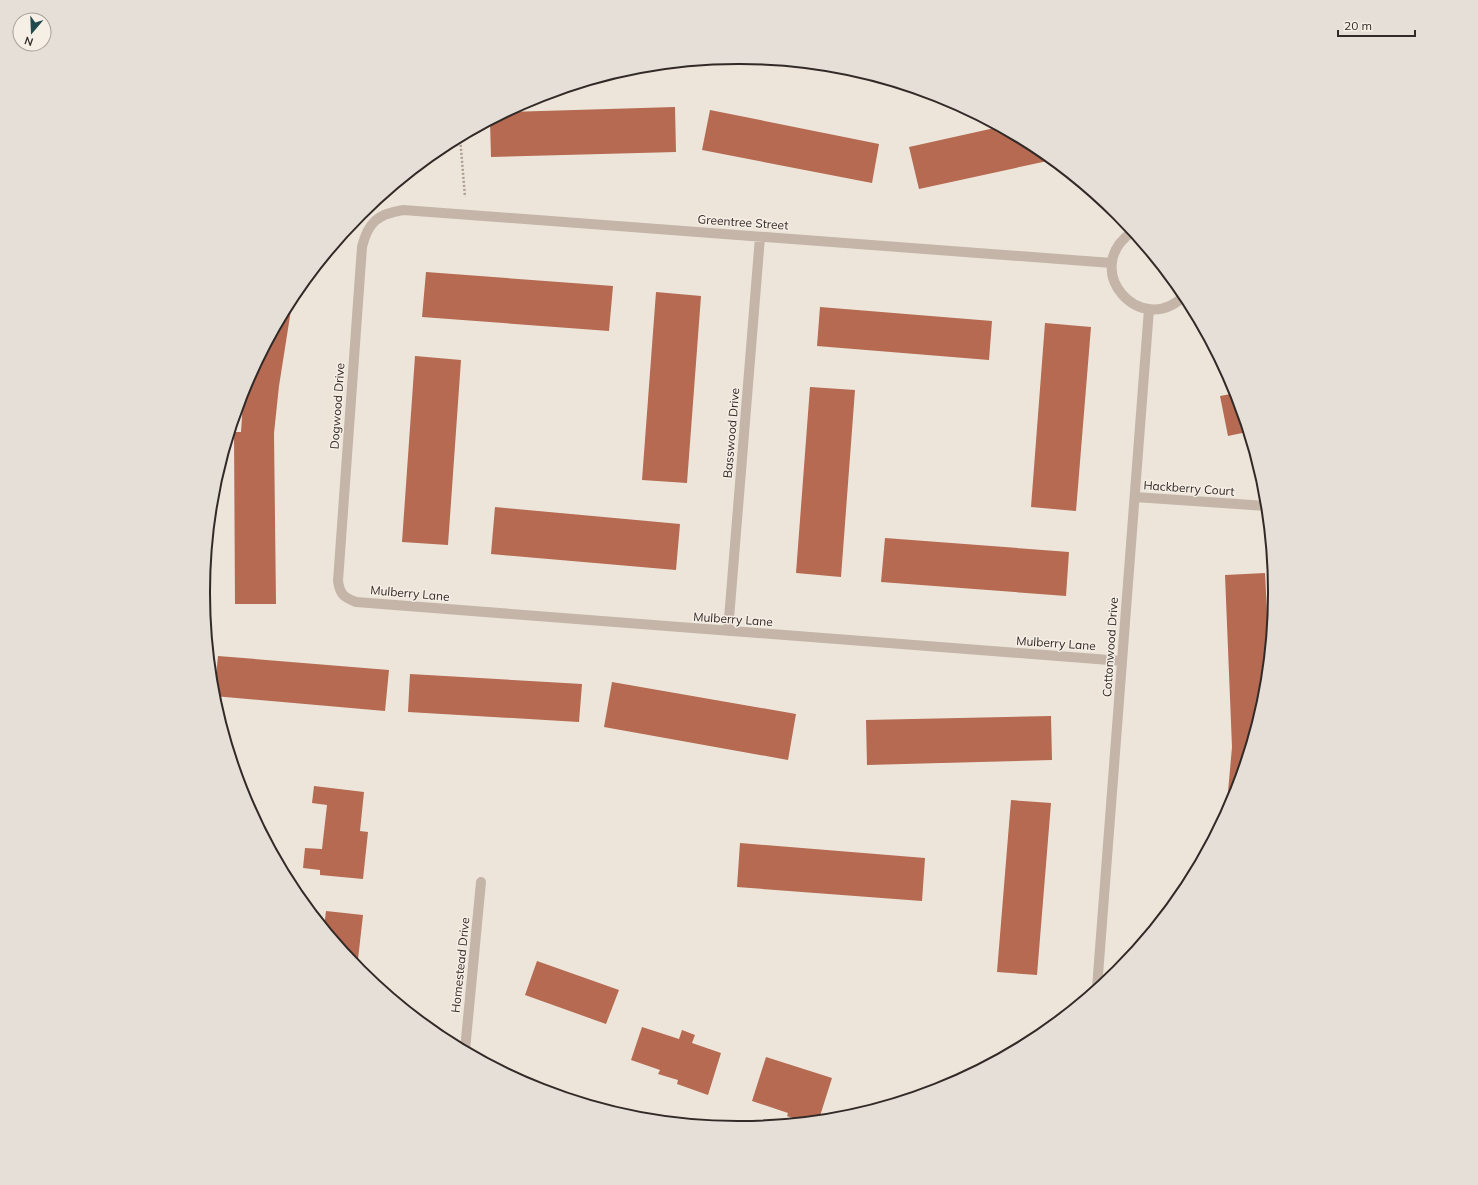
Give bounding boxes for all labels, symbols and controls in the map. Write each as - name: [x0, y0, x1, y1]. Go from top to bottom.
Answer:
- north arrow: [12, 12, 52, 52]
- scale bar: [1338, 12, 1415, 38]
- text: 20 m: [1344, 18, 1372, 33]
- text: N: [23, 33, 35, 49]
- street label: Greentree Street: [697, 211, 789, 233]
- street label: Dogwood Drive: [327, 362, 347, 450]
- street label: Basswood Drive: [720, 387, 742, 479]
- street label: Hackberry Court: [1143, 477, 1235, 499]
- street label: Mulberry Lane: [370, 582, 450, 604]
- street label: Cottonwood Drive: [1099, 597, 1121, 697]
- street label: Mulberry Lane: [693, 609, 773, 629]
- street label: Mulberry Lane: [1016, 633, 1096, 653]
- street label: Homestead Drive: [448, 916, 472, 1014]

